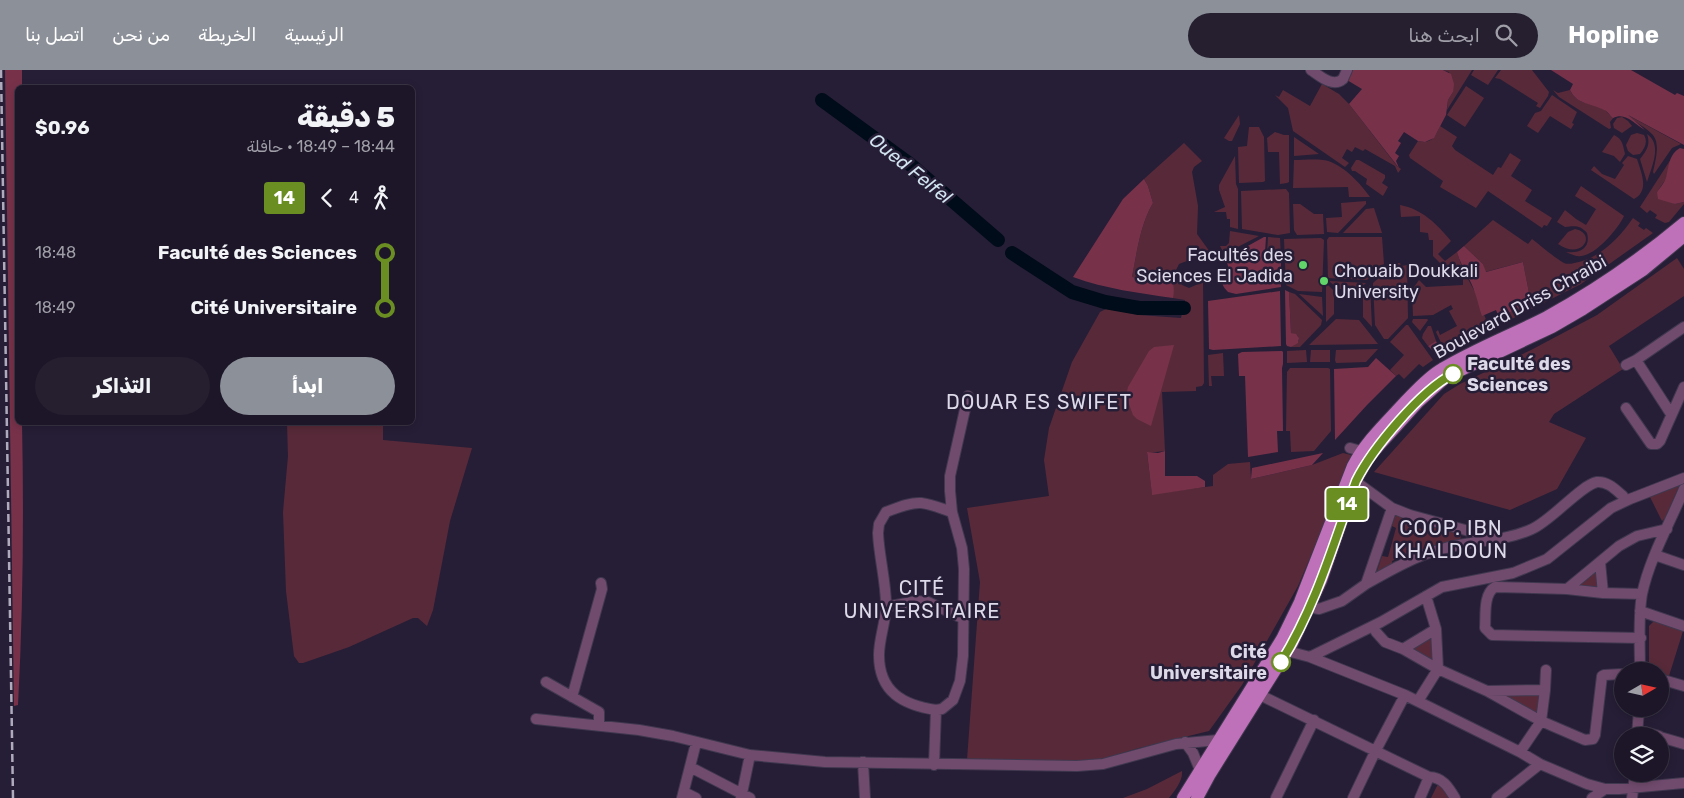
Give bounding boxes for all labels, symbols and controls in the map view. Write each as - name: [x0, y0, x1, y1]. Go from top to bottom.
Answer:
- search box: [1188, 13, 1538, 58]
- icon: search: [1492, 21, 1520, 49]
- text: Hopline: [1568, 21, 1659, 49]
- text: اتصل بنا: [25, 24, 84, 46]
- text: من نحن: [112, 24, 170, 46]
- text: الخريطة: [198, 24, 256, 46]
- text: الرئيسية: [284, 24, 344, 46]
- text: ابحث هنا: [1408, 24, 1480, 47]
- text: 5 دقيقة: [297, 101, 395, 134]
- text: $0.96: [35, 116, 90, 139]
- water label: Oued Felfel: [865, 128, 957, 209]
- text: 18:44 – 18:49 · حافلة: [247, 137, 395, 156]
- icon: back: [313, 184, 341, 212]
- icon: walk: [367, 184, 395, 212]
- text: 14: [274, 187, 295, 209]
- text: 4: [349, 188, 359, 207]
- text: Faculté des Sciences: [158, 241, 357, 264]
- text: 18:48: [35, 243, 76, 262]
- place label: Facultés des Sciences El Jadida: [1136, 244, 1293, 287]
- street label: Boulevard Driss Chraibi: [1430, 250, 1610, 364]
- marker: Facultés des Sciences El Jadida: [1297, 259, 1309, 271]
- place label: Chouaib Doukkali University: [1334, 260, 1478, 303]
- marker: Chouaib Doukkali University: [1318, 275, 1330, 287]
- text: Cité Universitaire: [190, 296, 357, 319]
- text: 18:49: [35, 298, 75, 317]
- place label: Faculté des Sciences: [1467, 353, 1571, 396]
- button: التذاكر: [35, 357, 210, 415]
- button: ابدأ: [220, 357, 395, 415]
- marker: Faculté des Sciences: [1443, 364, 1463, 384]
- district label: DOUAR ES SWIFET: [946, 390, 1132, 414]
- line badge: 14: [1324, 488, 1370, 520]
- text: 14: [1336, 493, 1358, 515]
- district label: COOP. IBN KHALDOUN: [1394, 516, 1508, 563]
- district label: CITÉ UNIVERSITAIRE: [844, 576, 1000, 623]
- place label: Cité Universitaire: [1150, 641, 1267, 684]
- marker: Cité Universitaire: [1271, 652, 1291, 672]
- north arrow: [1614, 662, 1669, 718]
- map controls: [1614, 662, 1669, 782]
- button: layers: [1614, 727, 1669, 782]

